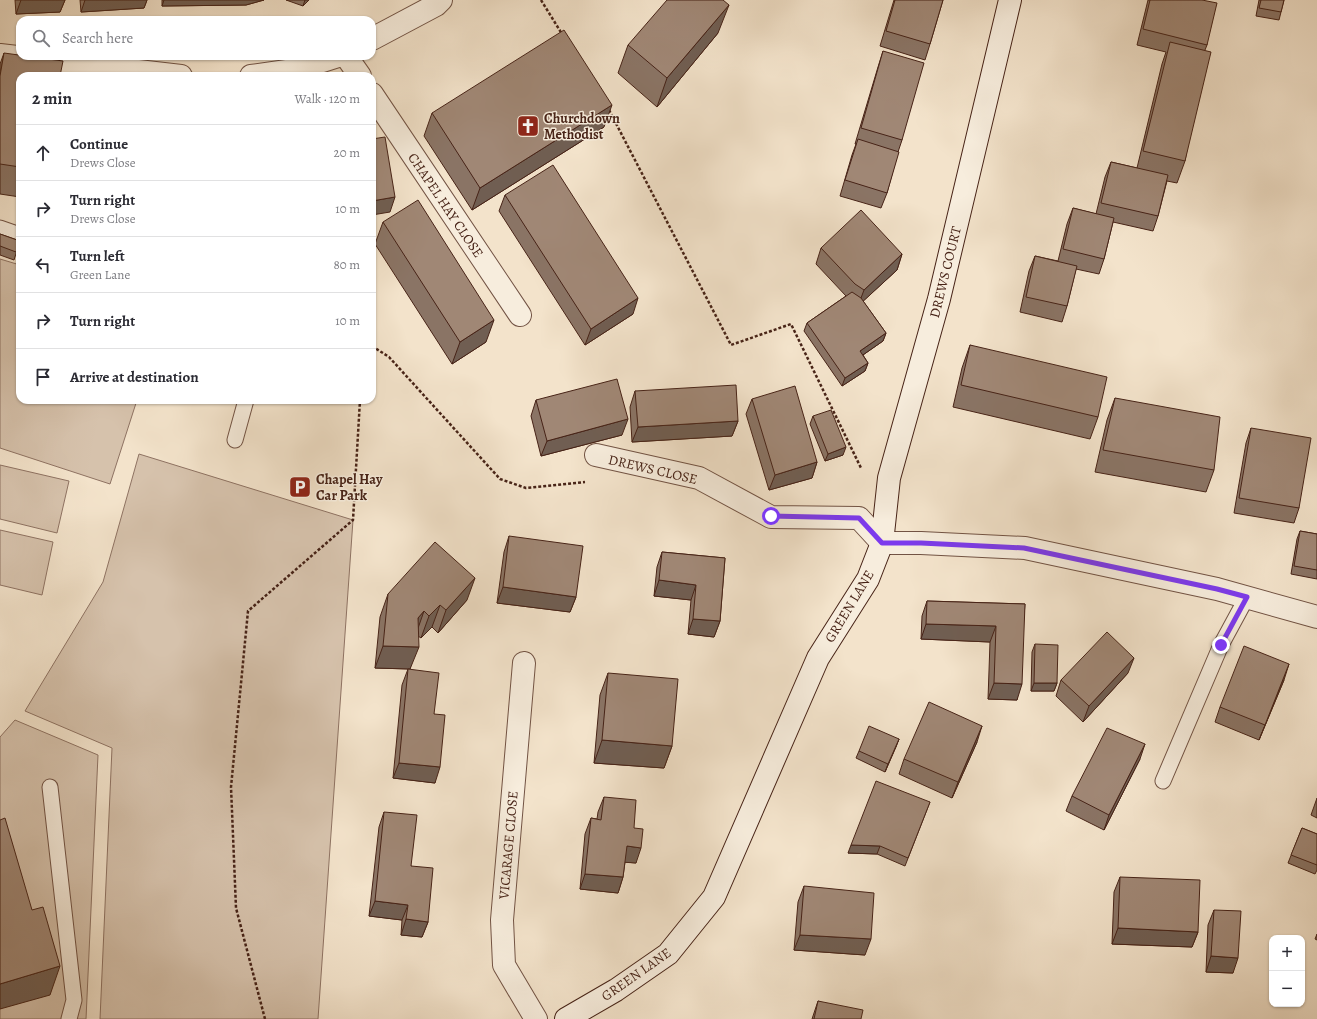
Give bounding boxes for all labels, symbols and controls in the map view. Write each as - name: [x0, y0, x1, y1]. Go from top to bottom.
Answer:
- search box: [16, 16, 376, 60]
- icon: search: [30, 27, 52, 49]
- text: Search here: [62, 28, 133, 48]
- text: 2 min: [32, 87, 72, 110]
- text: Walk · 120 m: [295, 90, 360, 107]
- place label: Churchdown Methodist: [544, 109, 620, 144]
- church icon: Churchdown Methodist: [515, 113, 541, 139]
- text: Continue: [70, 134, 128, 154]
- icon: ahead: [32, 142, 54, 164]
- text: 20 m: [334, 144, 360, 161]
- street label: CHAPEL HAY CLOSE: [403, 149, 488, 261]
- text: Drews Close: [70, 154, 136, 171]
- text: Turn right: [70, 190, 135, 210]
- icon: right: [32, 198, 54, 220]
- text: 10 m: [335, 200, 360, 217]
- text: Drews Close: [70, 210, 136, 227]
- street label: DREWS COURT: [925, 224, 966, 320]
- text: Turn left: [70, 246, 125, 266]
- icon: left: [32, 254, 54, 276]
- text: 80 m: [333, 256, 360, 273]
- text: Green Lane: [70, 266, 130, 283]
- icon: right: [32, 310, 54, 332]
- text: Turn right: [70, 311, 135, 331]
- text: 10 m: [335, 312, 360, 329]
- icon: arrive: [32, 366, 54, 388]
- text: Arrive at destination: [70, 367, 199, 387]
- street label: DREWS CLOSE: [606, 450, 699, 489]
- place label: Chapel Hay Car Park: [316, 470, 383, 505]
- parking icon: Chapel Hay Car Park: [287, 474, 313, 500]
- route start: [762, 507, 780, 525]
- street label: GREEN LANE: [820, 567, 878, 646]
- route end: [1212, 636, 1230, 654]
- street label: VICARAGE CLOSE: [494, 790, 523, 901]
- map controls: [1269, 935, 1305, 1007]
- button: +: [1269, 935, 1305, 971]
- street label: GREEN LANE: [598, 943, 675, 1005]
- button: −: [1269, 971, 1305, 1007]

